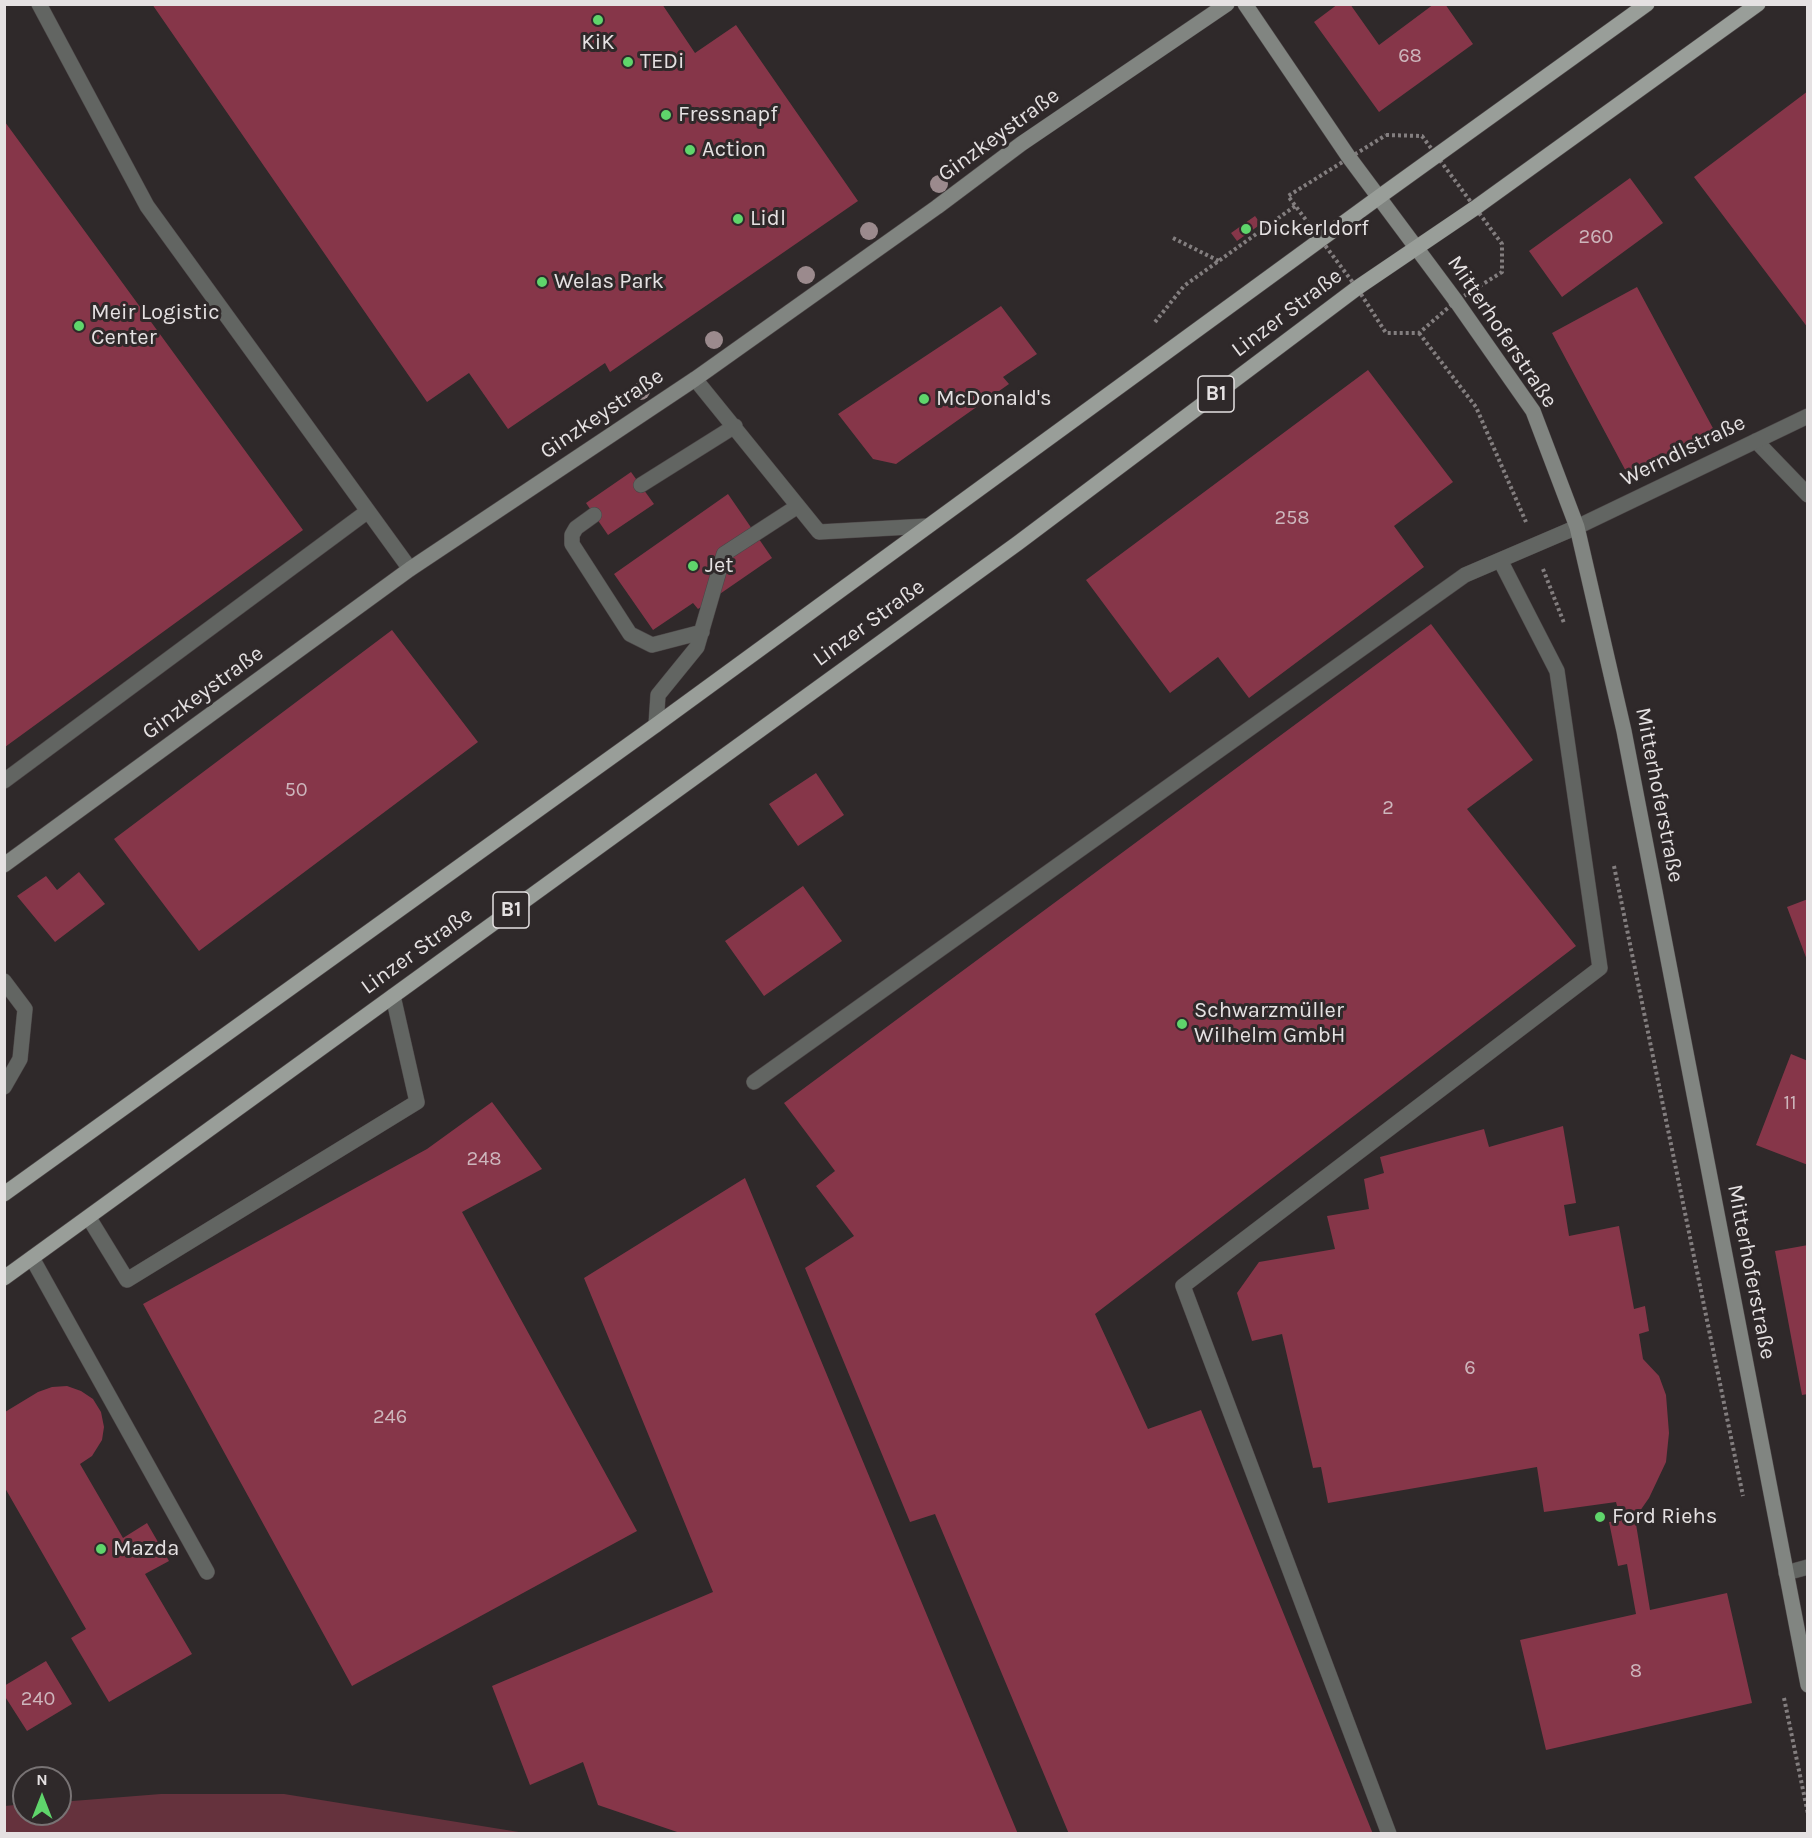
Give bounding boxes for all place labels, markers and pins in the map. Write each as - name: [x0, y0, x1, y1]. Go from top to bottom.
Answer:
- marker: KiK: [591, 13, 605, 27]
- place label: KiK: [581, 30, 615, 56]
- place label: TEDi: [640, 49, 684, 75]
- marker: TEDi: [621, 55, 635, 69]
- place label: Fressnapf: [678, 102, 778, 128]
- marker: Fressnapf: [659, 108, 673, 122]
- place label: Action: [702, 137, 766, 163]
- marker: Action: [683, 143, 697, 157]
- place label: Lidl: [750, 206, 786, 232]
- marker: Lidl: [731, 212, 745, 226]
- place label: Dickerldorf: [1258, 216, 1369, 242]
- marker: Dickerldorf: [1239, 222, 1253, 236]
- place label: Welas Park: [554, 269, 664, 295]
- marker: Welas Park: [535, 275, 549, 289]
- place label: Meir Logistic Center: [91, 300, 220, 352]
- marker: Meir Logistic Center: [72, 319, 86, 333]
- place label: McDonald's: [936, 386, 1052, 412]
- marker: McDonald's: [917, 392, 931, 406]
- place label: Jet: [705, 553, 733, 579]
- marker: Jet: [686, 559, 700, 573]
- place label: Schwarzmüller Wilhelm GmbH: [1194, 998, 1345, 1050]
- marker: Schwarzmüller Wilhelm GmbH: [1175, 1017, 1189, 1031]
- place label: Ford Riehs: [1612, 1504, 1717, 1530]
- marker: Ford Riehs: [1593, 1510, 1607, 1524]
- place label: Mazda: [113, 1536, 179, 1562]
- marker: Mazda: [94, 1542, 108, 1556]

